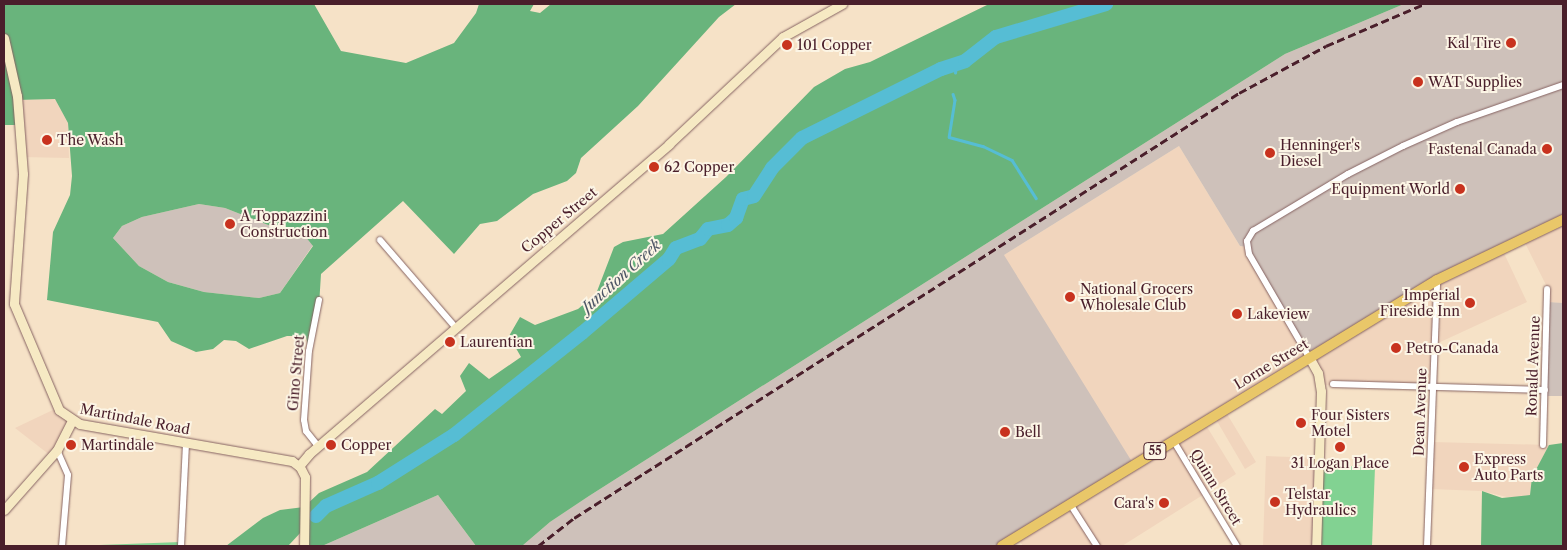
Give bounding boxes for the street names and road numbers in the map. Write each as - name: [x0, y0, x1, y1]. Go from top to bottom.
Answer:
- street label: Copper Street: [518, 183, 600, 257]
- street label: Ronald Avenue: [1523, 315, 1543, 417]
- street label: Gino Street: [284, 334, 308, 412]
- street label: Lorne Street: [1231, 335, 1311, 393]
- street label: Dean Avenue: [1410, 367, 1430, 457]
- street label: Martindale Road: [79, 400, 191, 438]
- road number: 55: [1142, 442, 1168, 461]
- street label: Quinn Street: [1187, 446, 1245, 528]

